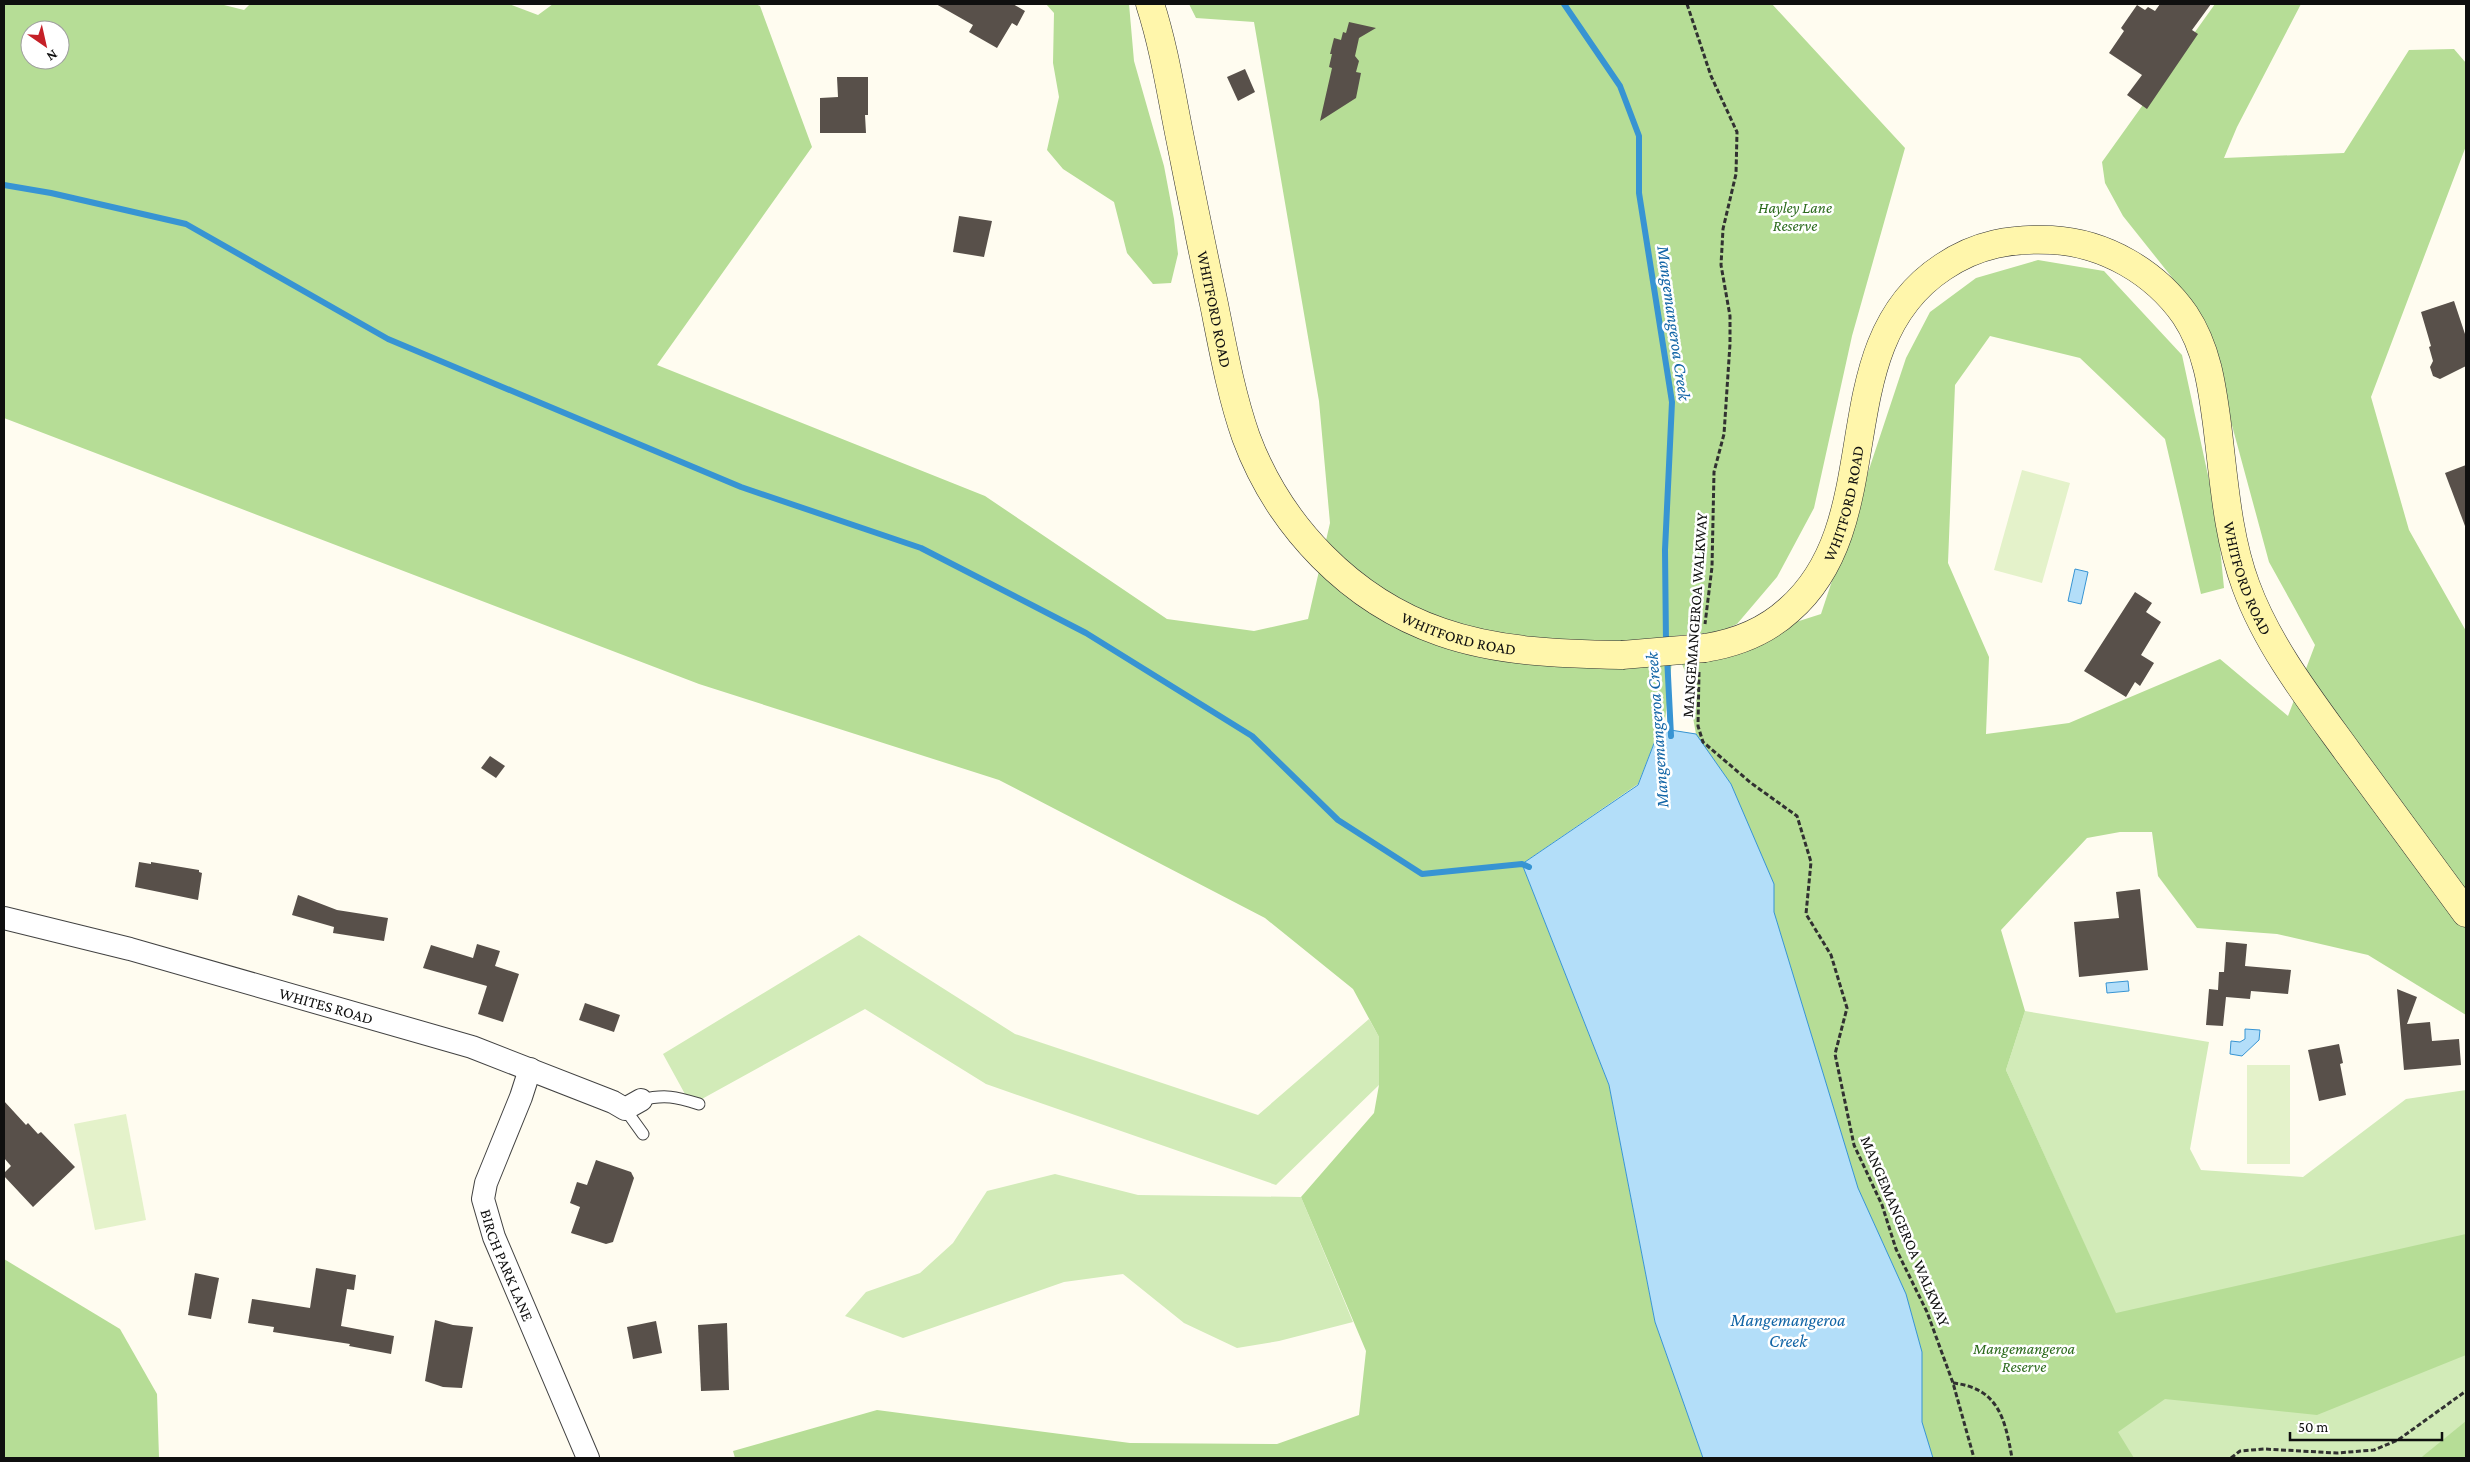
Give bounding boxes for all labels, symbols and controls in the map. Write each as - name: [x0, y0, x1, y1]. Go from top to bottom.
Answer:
- north arrow: [20, 20, 70, 70]
- text: N: [43, 46, 61, 65]
- park label: Hayley Lane Reserve: [1758, 199, 1832, 234]
- water label: Mangemangeroa Creek: [1653, 243, 1695, 403]
- street label: WHITFORD ROAD: [1194, 249, 1235, 369]
- street label: WHITFORD ROAD: [1820, 445, 1867, 564]
- street label: MANGEMANGEROA WALKWAY: [1679, 511, 1710, 718]
- street label: WHITFORD ROAD: [2220, 520, 2275, 638]
- street label: WHITFORD ROAD: [1399, 608, 1517, 658]
- water label: Mangemangeroa Creek: [1641, 650, 1672, 810]
- street label: WHITES ROAD: [277, 984, 375, 1027]
- street label: MANGEMANGEROA WALKWAY: [1858, 1133, 1954, 1330]
- street label: BIRCH PARK LANE: [477, 1207, 537, 1324]
- water label: Mangemangeroa Creek: [1730, 1310, 1846, 1351]
- park label: Mangemangeroa Reserve: [1972, 1340, 2076, 1375]
- scale bar: [2290, 1410, 2442, 1442]
- text: 50 m: [2298, 1419, 2328, 1435]

